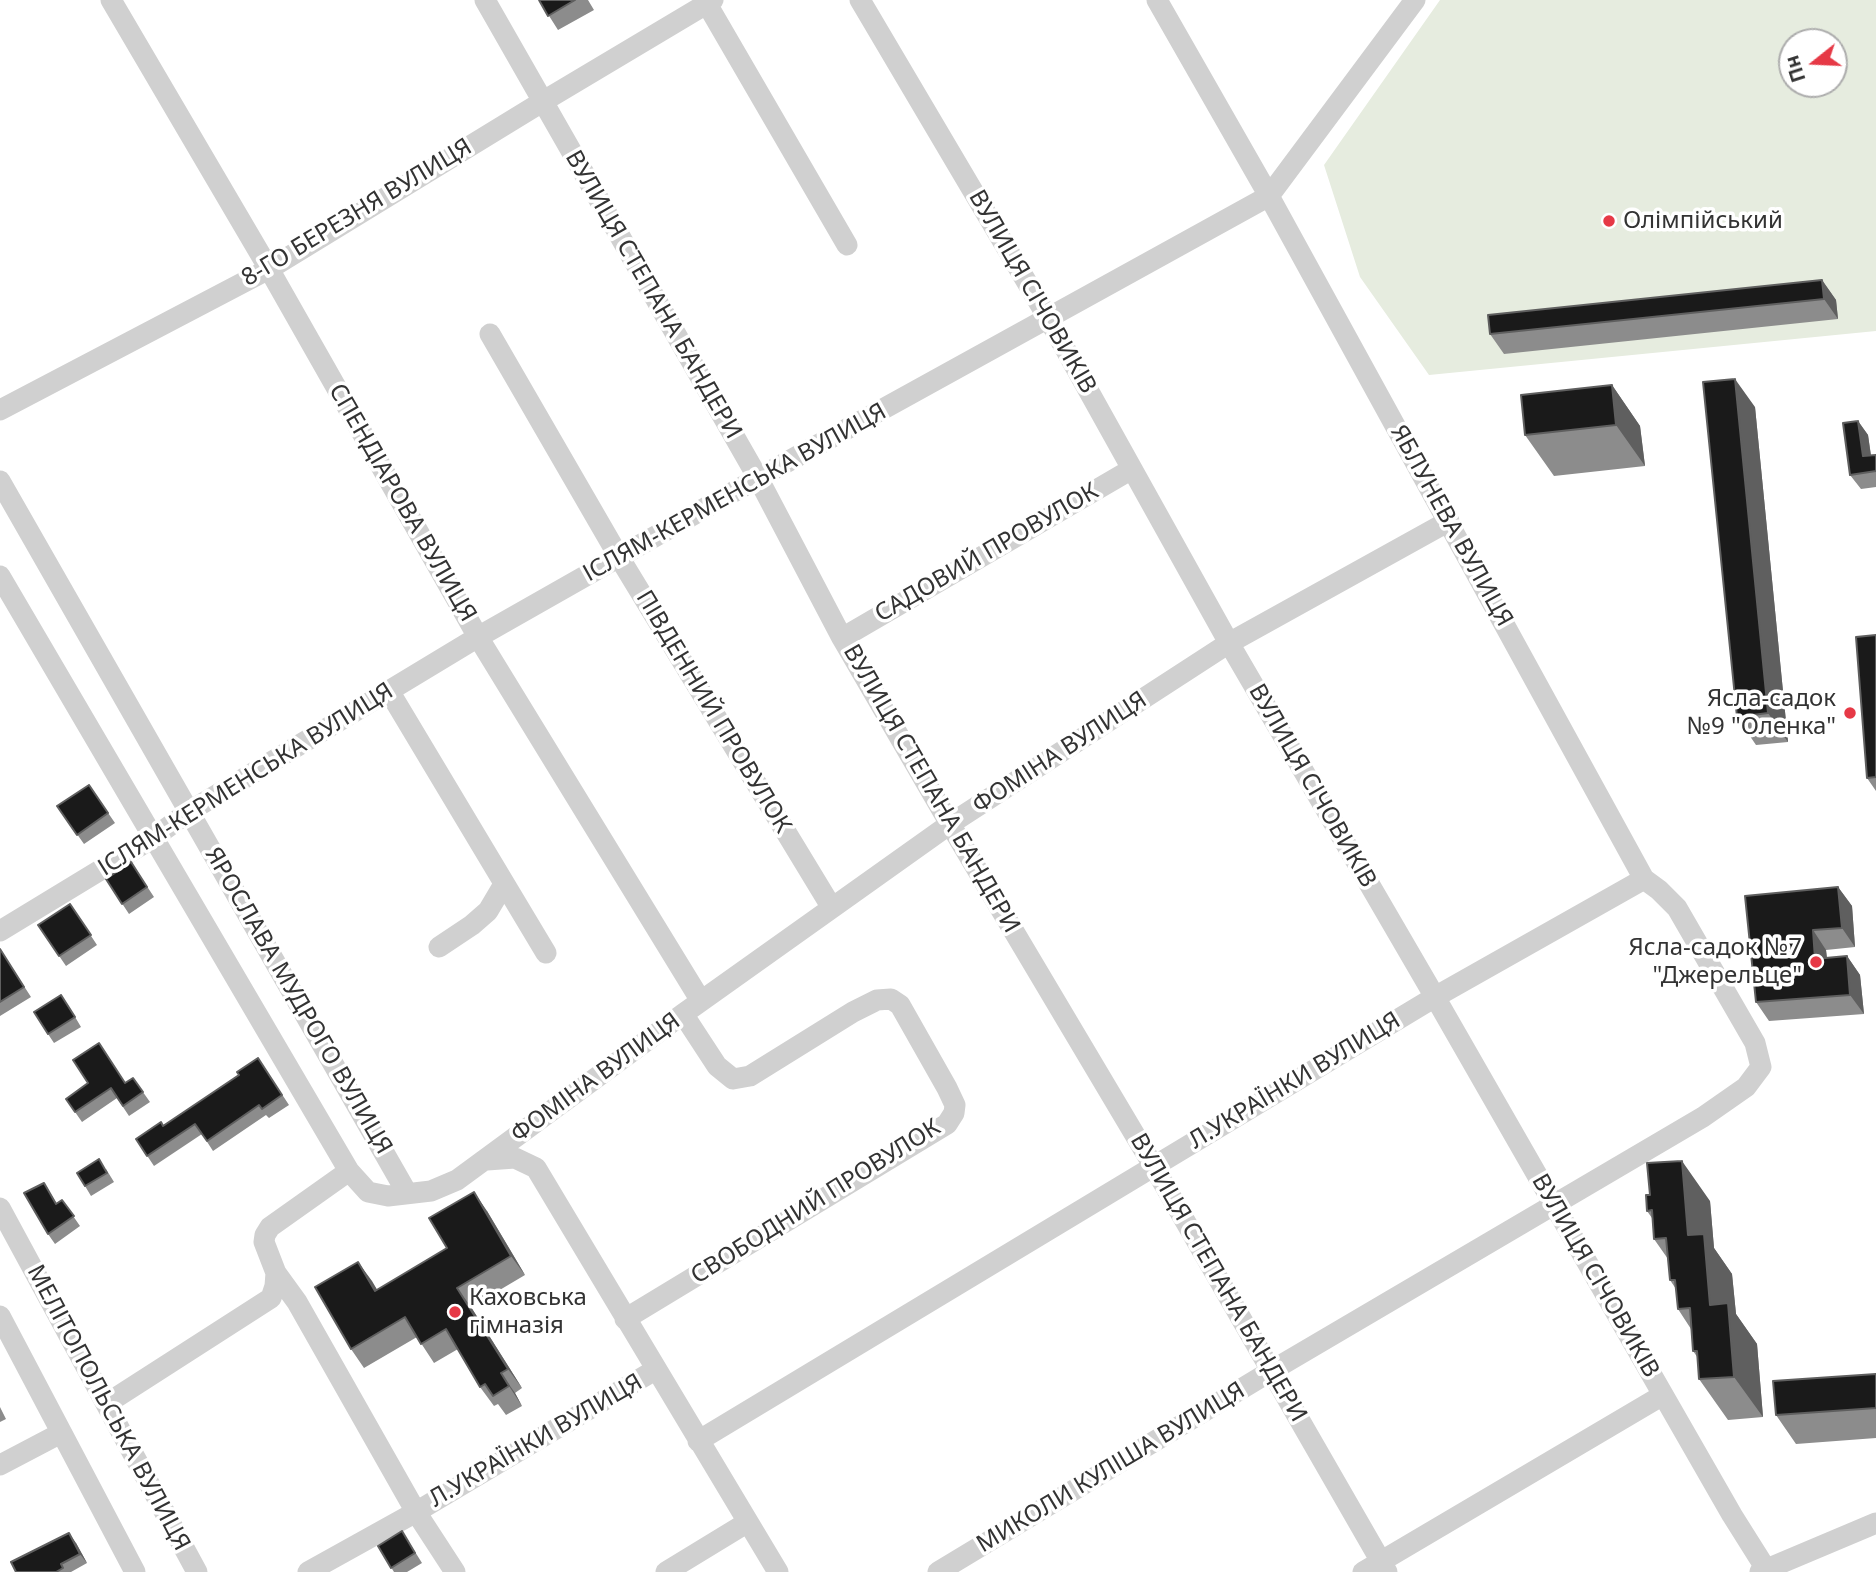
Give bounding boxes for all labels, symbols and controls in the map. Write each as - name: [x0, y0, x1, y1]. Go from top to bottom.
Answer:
- north arrow: [1778, 28, 1848, 98]
- text: Пн: [1778, 52, 1811, 86]
- street label: 8-ГО БЕРЕЗНЯ ВУЛИЦЯ: [237, 133, 477, 293]
- street label: ВУЛИЦЯ СТЕПАНА БАНДЕРИ: [558, 146, 748, 444]
- street label: ВУЛИЦЯ СІЧОВИКІВ: [962, 185, 1102, 399]
- place label: Олімпійський: [1623, 207, 1783, 235]
- marker: Олімпійський: [1601, 213, 1617, 229]
- street label: СПЕНДІАРОВА ВУЛИЦЯ: [322, 379, 482, 627]
- street label: ІСЛЯМ-КЕРМЕНСЬКА ВУЛИЦЯ: [578, 397, 892, 589]
- street label: ЯБЛУНЕВА ВУЛИЦЯ: [1384, 420, 1518, 632]
- street label: САДОВИЙ ПРОВУЛОК: [870, 477, 1104, 629]
- street label: ПІВДЕННИЙ ПРОВУЛОК: [629, 586, 797, 838]
- street label: ВУЛИЦЯ СТЕПАНА БАНДЕРИ: [836, 640, 1026, 938]
- street label: ІСЛЯМ-КЕРМЕНСЬКА ВУЛИЦЯ: [93, 677, 399, 883]
- street label: ВУЛИЦЯ СІЧОВИКІВ: [1242, 679, 1382, 893]
- place label: Ясла-садок №9 "Оленка": [1687, 685, 1836, 741]
- street label: ФОМІНА ВУЛИЦЯ: [967, 686, 1153, 820]
- marker: Ясла-садок №9 "Оленка": [1842, 705, 1858, 721]
- street label: ЯРОСЛАВА МУДРОГО ВУЛИЦЯ: [198, 842, 398, 1160]
- place label: Ясла-садок №7 "Джерельце": [1629, 934, 1802, 990]
- marker: Ясла-садок №7 "Джерельце": [1808, 954, 1824, 970]
- street label: ФОМІНА ВУЛИЦЯ: [506, 1007, 686, 1149]
- street label: Л.УКРАЇНКИ ВУЛИЦЯ: [1184, 1007, 1406, 1155]
- street label: СВОБОДНИЙ ПРОВУЛОК: [686, 1113, 946, 1291]
- street label: ВУЛИЦЯ СТЕПАНА БАНДЕРИ: [1123, 1129, 1313, 1427]
- street label: ВУЛИЦЯ СІЧОВИКІВ: [1525, 1169, 1665, 1383]
- street label: МЕЛІТОПОЛЬСЬКА ВУЛИЦЯ: [20, 1260, 196, 1556]
- place label: Каховська гімназія: [469, 1284, 587, 1340]
- marker: Каховська гімназія: [447, 1304, 463, 1320]
- street label: Л.УКРАЇНКИ ВУЛИЦЯ: [424, 1368, 648, 1514]
- street label: МИКОЛИ КУЛІША ВУЛИЦЯ: [972, 1377, 1250, 1559]

